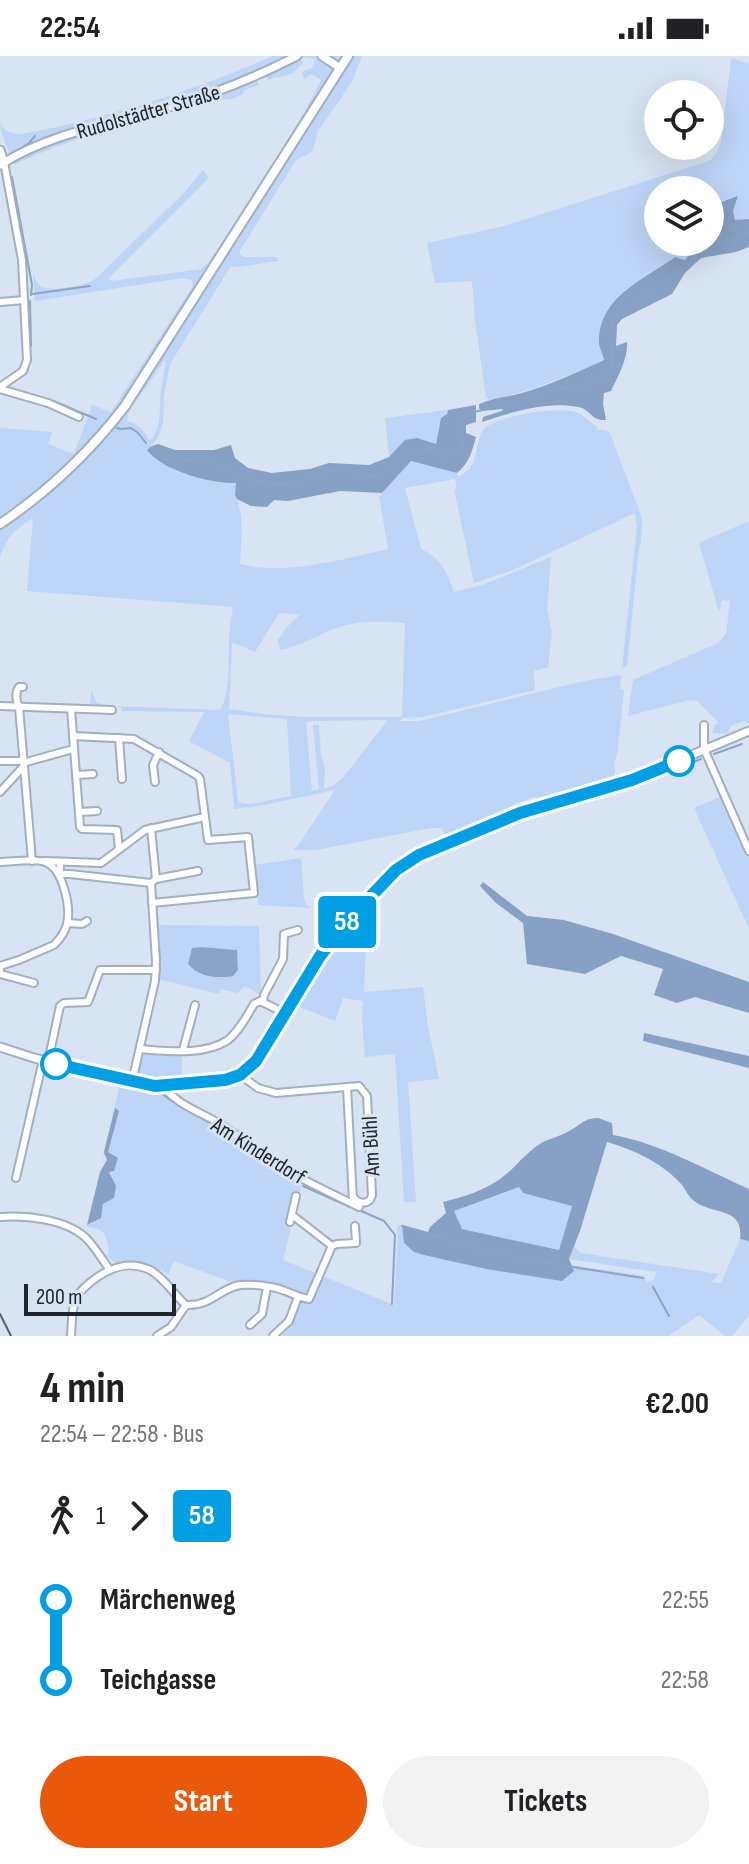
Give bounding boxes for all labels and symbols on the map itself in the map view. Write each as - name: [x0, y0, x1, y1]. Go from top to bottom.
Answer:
- street label: Rudolstädter Straße: [74, 79, 223, 146]
- unlabelled marker: [664, 746, 694, 776]
- line badge: 58: [311, 896, 383, 948]
- unlabelled marker: [41, 1049, 71, 1079]
- street label: Am Kinderdorf: [205, 1111, 311, 1191]
- street label: Am Bühl: [356, 1115, 387, 1178]
- scale bar: [24, 1280, 176, 1316]

